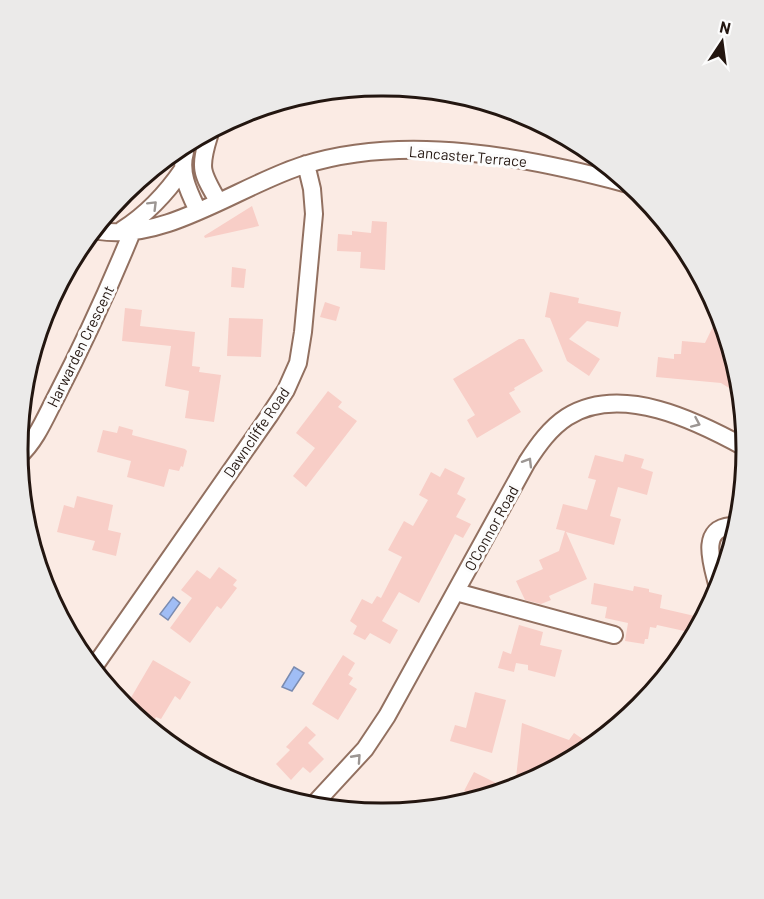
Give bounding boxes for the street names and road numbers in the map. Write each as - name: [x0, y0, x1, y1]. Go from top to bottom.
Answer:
- street label: Lancaster Terrace: [408, 142, 528, 170]
- street label: Harwarden Crescent: [43, 282, 117, 410]
- street label: Dawncliffe Road: [219, 384, 293, 480]
- street label: O'Connor Road: [460, 482, 522, 574]

